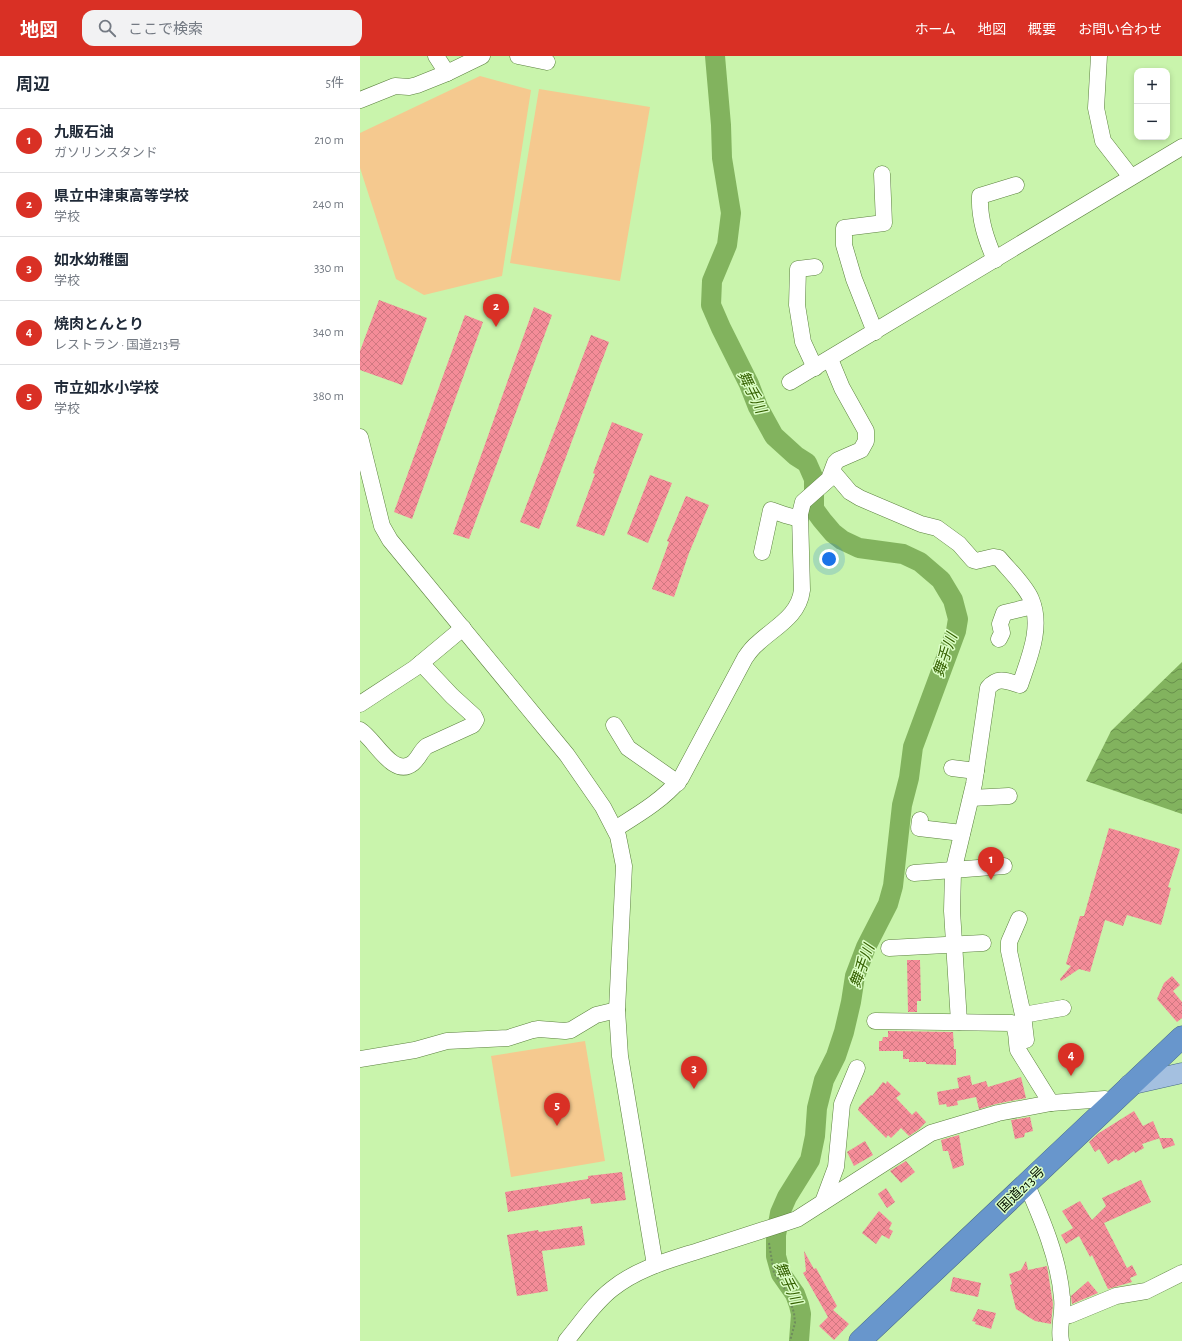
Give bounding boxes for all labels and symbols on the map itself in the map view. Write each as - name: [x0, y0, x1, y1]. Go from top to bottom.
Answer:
- pin: 2: [483, 294, 509, 327]
- water label: 舞手川: [735, 368, 770, 418]
- your location: [819, 549, 839, 569]
- water label: 舞手川: [930, 629, 961, 679]
- pin: 1: [978, 847, 1004, 880]
- water label: 舞手川: [847, 940, 878, 990]
- pin: 4: [1058, 1043, 1084, 1076]
- pin: 3: [681, 1056, 707, 1089]
- pin: 5: [544, 1093, 570, 1126]
- street label: 国道213号: [995, 1163, 1048, 1215]
- water label: 舞手川: [772, 1259, 805, 1309]

